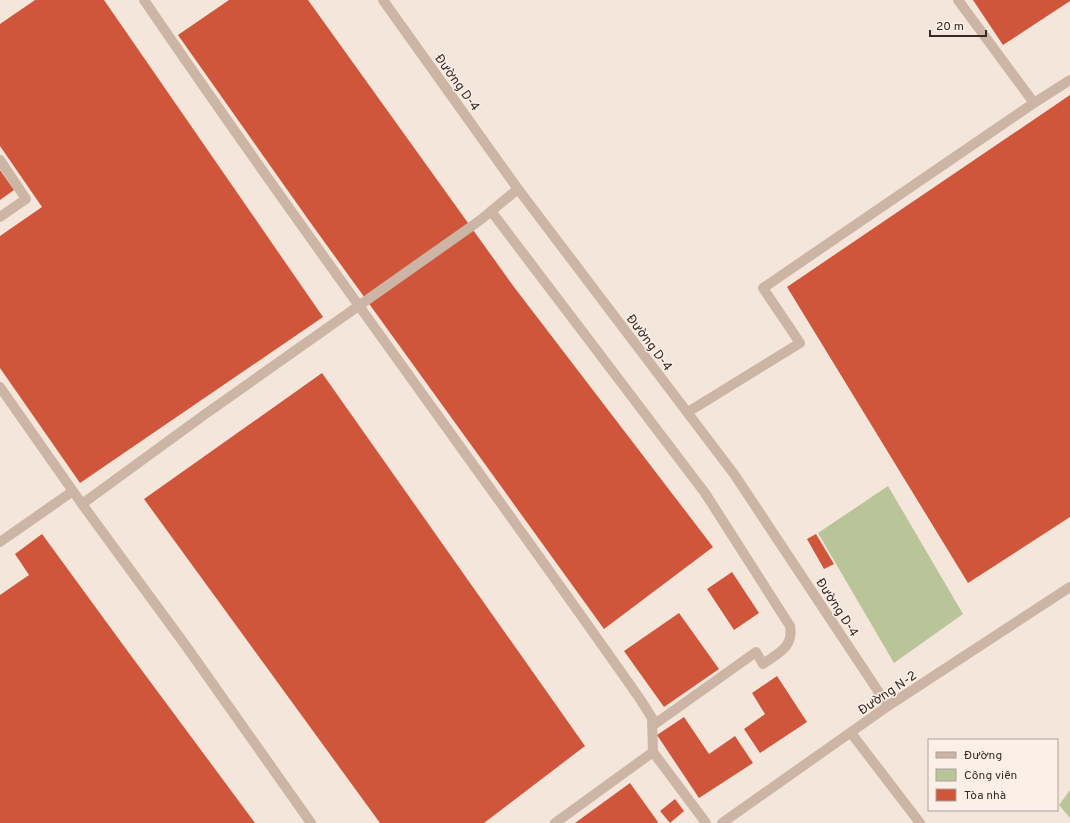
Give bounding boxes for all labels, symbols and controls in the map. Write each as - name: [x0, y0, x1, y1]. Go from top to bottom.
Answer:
- scale bar: [930, 12, 986, 38]
- text: 20 m: [936, 19, 964, 35]
- street label: Đường D-4: [430, 52, 482, 115]
- street label: Đường D-4: [622, 312, 675, 375]
- street label: Đường D-4: [811, 576, 861, 640]
- street label: Đường N-2: [856, 668, 921, 719]
- legend: [928, 739, 1058, 811]
- text: Đường: [964, 748, 1002, 764]
- text: Công viên: [964, 768, 1017, 784]
- text: Tòa nhà: [964, 788, 1006, 804]

